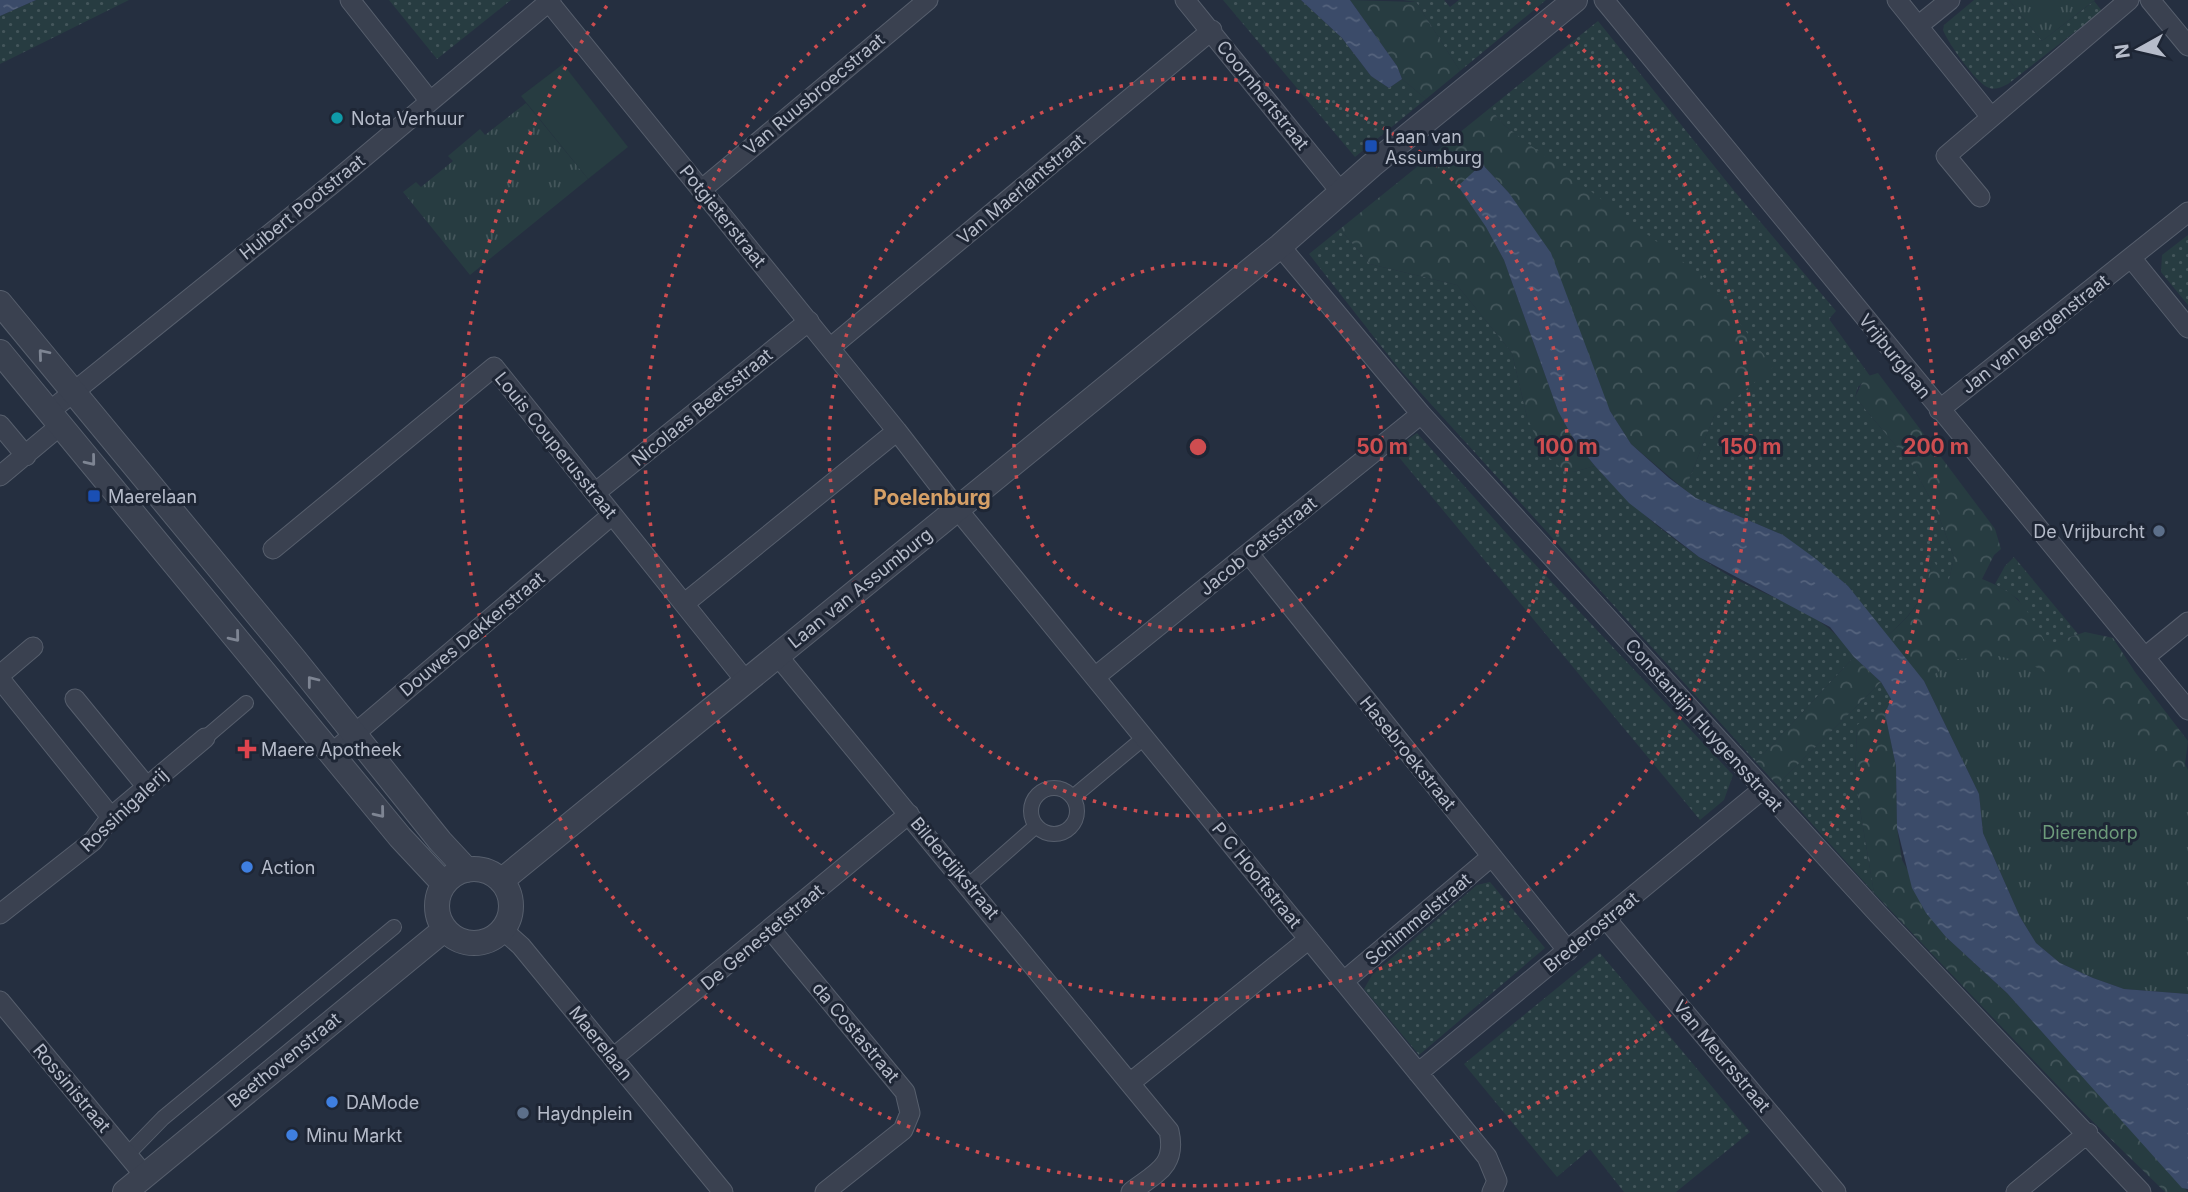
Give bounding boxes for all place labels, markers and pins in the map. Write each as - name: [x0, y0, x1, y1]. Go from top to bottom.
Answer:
- place label: Nota Verhuur: [351, 108, 464, 129]
- marker: Nota Verhuur: [329, 110, 345, 126]
- place label: Laan van Assumburg: [1385, 126, 1482, 168]
- marker: Laan van Assumburg: [1363, 138, 1379, 154]
- centre of rings: [1186, 435, 1210, 459]
- place label: Maerelaan: [108, 486, 197, 507]
- marker: Maerelaan: [86, 488, 102, 504]
- place label: De Vrijburcht: [2033, 521, 2145, 542]
- marker: De Vrijburcht: [2151, 523, 2167, 539]
- place label: Maere Apotheek: [261, 739, 402, 760]
- marker: Maere Apotheek: [239, 741, 255, 757]
- place label: Action: [261, 857, 315, 878]
- marker: Action: [239, 859, 255, 875]
- place label: DAMode: [346, 1092, 419, 1113]
- marker: DAMode: [324, 1094, 340, 1110]
- place label: Haydnplein: [537, 1103, 633, 1124]
- marker: Haydnplein: [515, 1105, 531, 1121]
- place label: Minu Markt: [306, 1125, 402, 1146]
- marker: Minu Markt: [284, 1127, 300, 1143]

